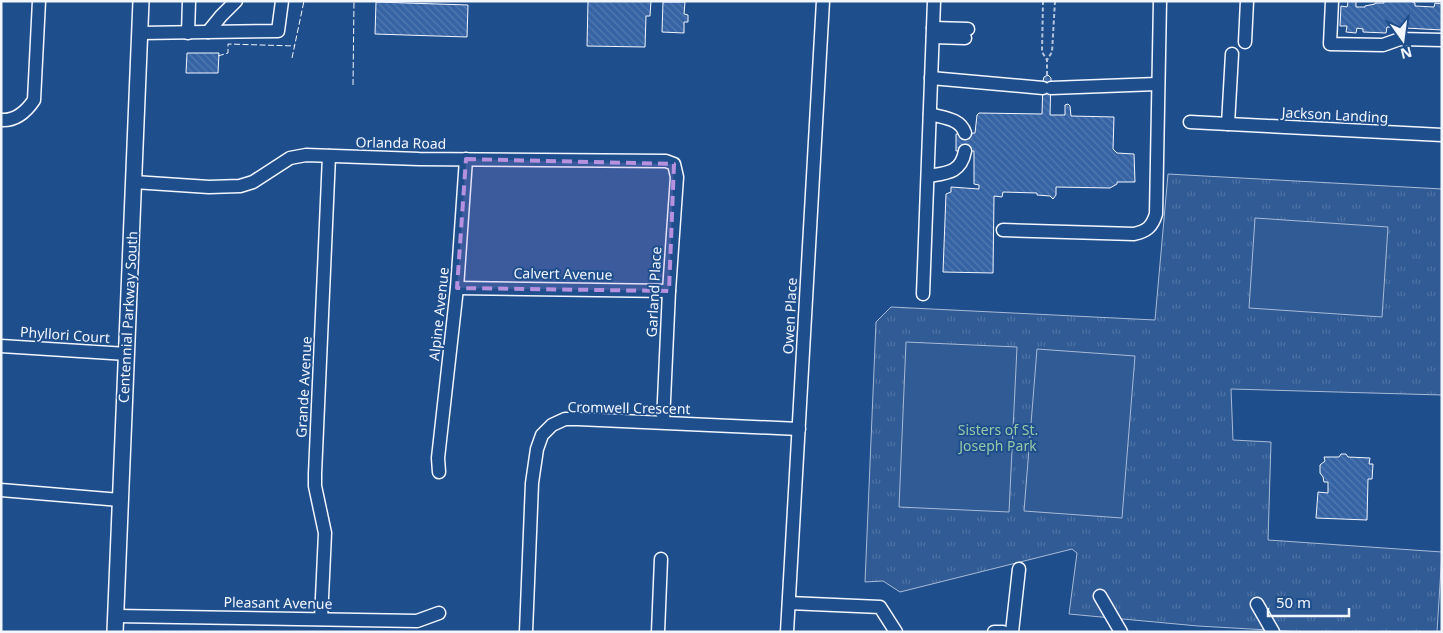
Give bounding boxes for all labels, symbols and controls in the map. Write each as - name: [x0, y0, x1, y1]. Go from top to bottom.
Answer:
- north arrow: [1378, 15, 1428, 65]
- text: N: [1398, 43, 1414, 64]
- street label: Jackson Landing: [1279, 102, 1389, 127]
- street label: Orlanda Road: [356, 132, 446, 153]
- street label: Centennial Parkway South: [114, 231, 141, 403]
- street label: Garland Place: [642, 246, 665, 338]
- street label: Calvert Avenue: [513, 263, 613, 284]
- street label: Alpine Avenue: [424, 266, 453, 362]
- street label: Owen Place: [778, 277, 801, 355]
- street label: Phyllori Court: [20, 322, 110, 347]
- street label: Grande Avenue: [291, 336, 316, 438]
- street label: Cromwell Crescent: [567, 397, 691, 418]
- park label: Sisters of St. Joseph Park: [957, 420, 1038, 455]
- scale bar: [1268, 586, 1349, 618]
- street label: Pleasant Avenue: [223, 592, 333, 613]
- text: 50 m: [1276, 592, 1311, 612]

